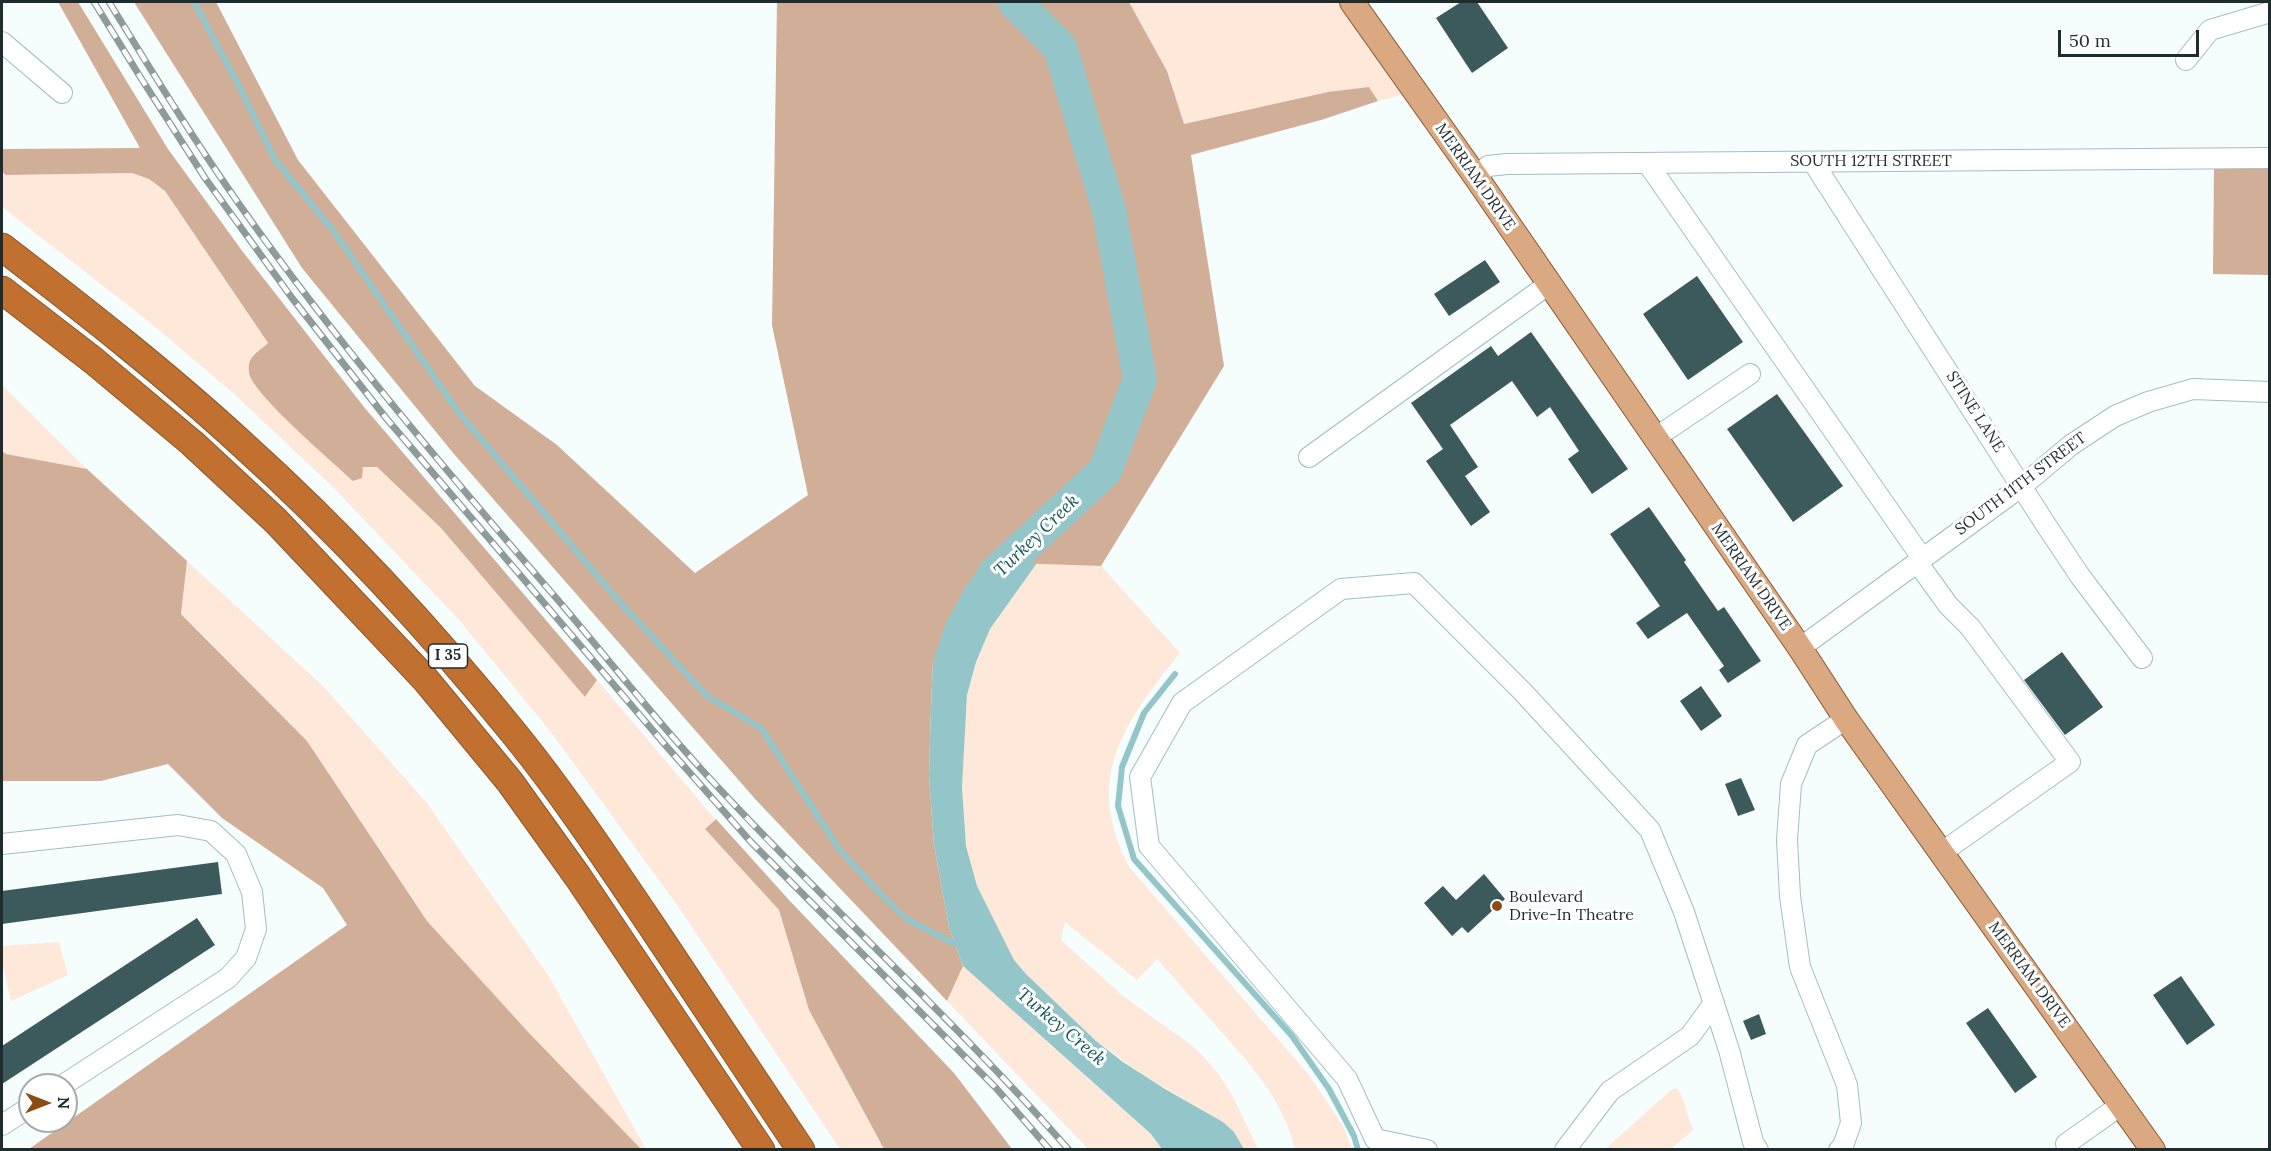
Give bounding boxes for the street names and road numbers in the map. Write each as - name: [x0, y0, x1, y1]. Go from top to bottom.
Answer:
- street label: MERRIAM DRIVE: [1431, 120, 1519, 234]
- street label: SOUTH 12TH STREET: [1790, 151, 1952, 171]
- street label: STINE LANE: [1942, 368, 2008, 456]
- street label: SOUTH 11TH STREET: [1952, 429, 2090, 539]
- street label: MERRIAM DRIVE: [1707, 520, 1795, 634]
- road number: I 35: [428, 644, 468, 668]
- street label: MERRIAM DRIVE: [1984, 918, 2074, 1032]

